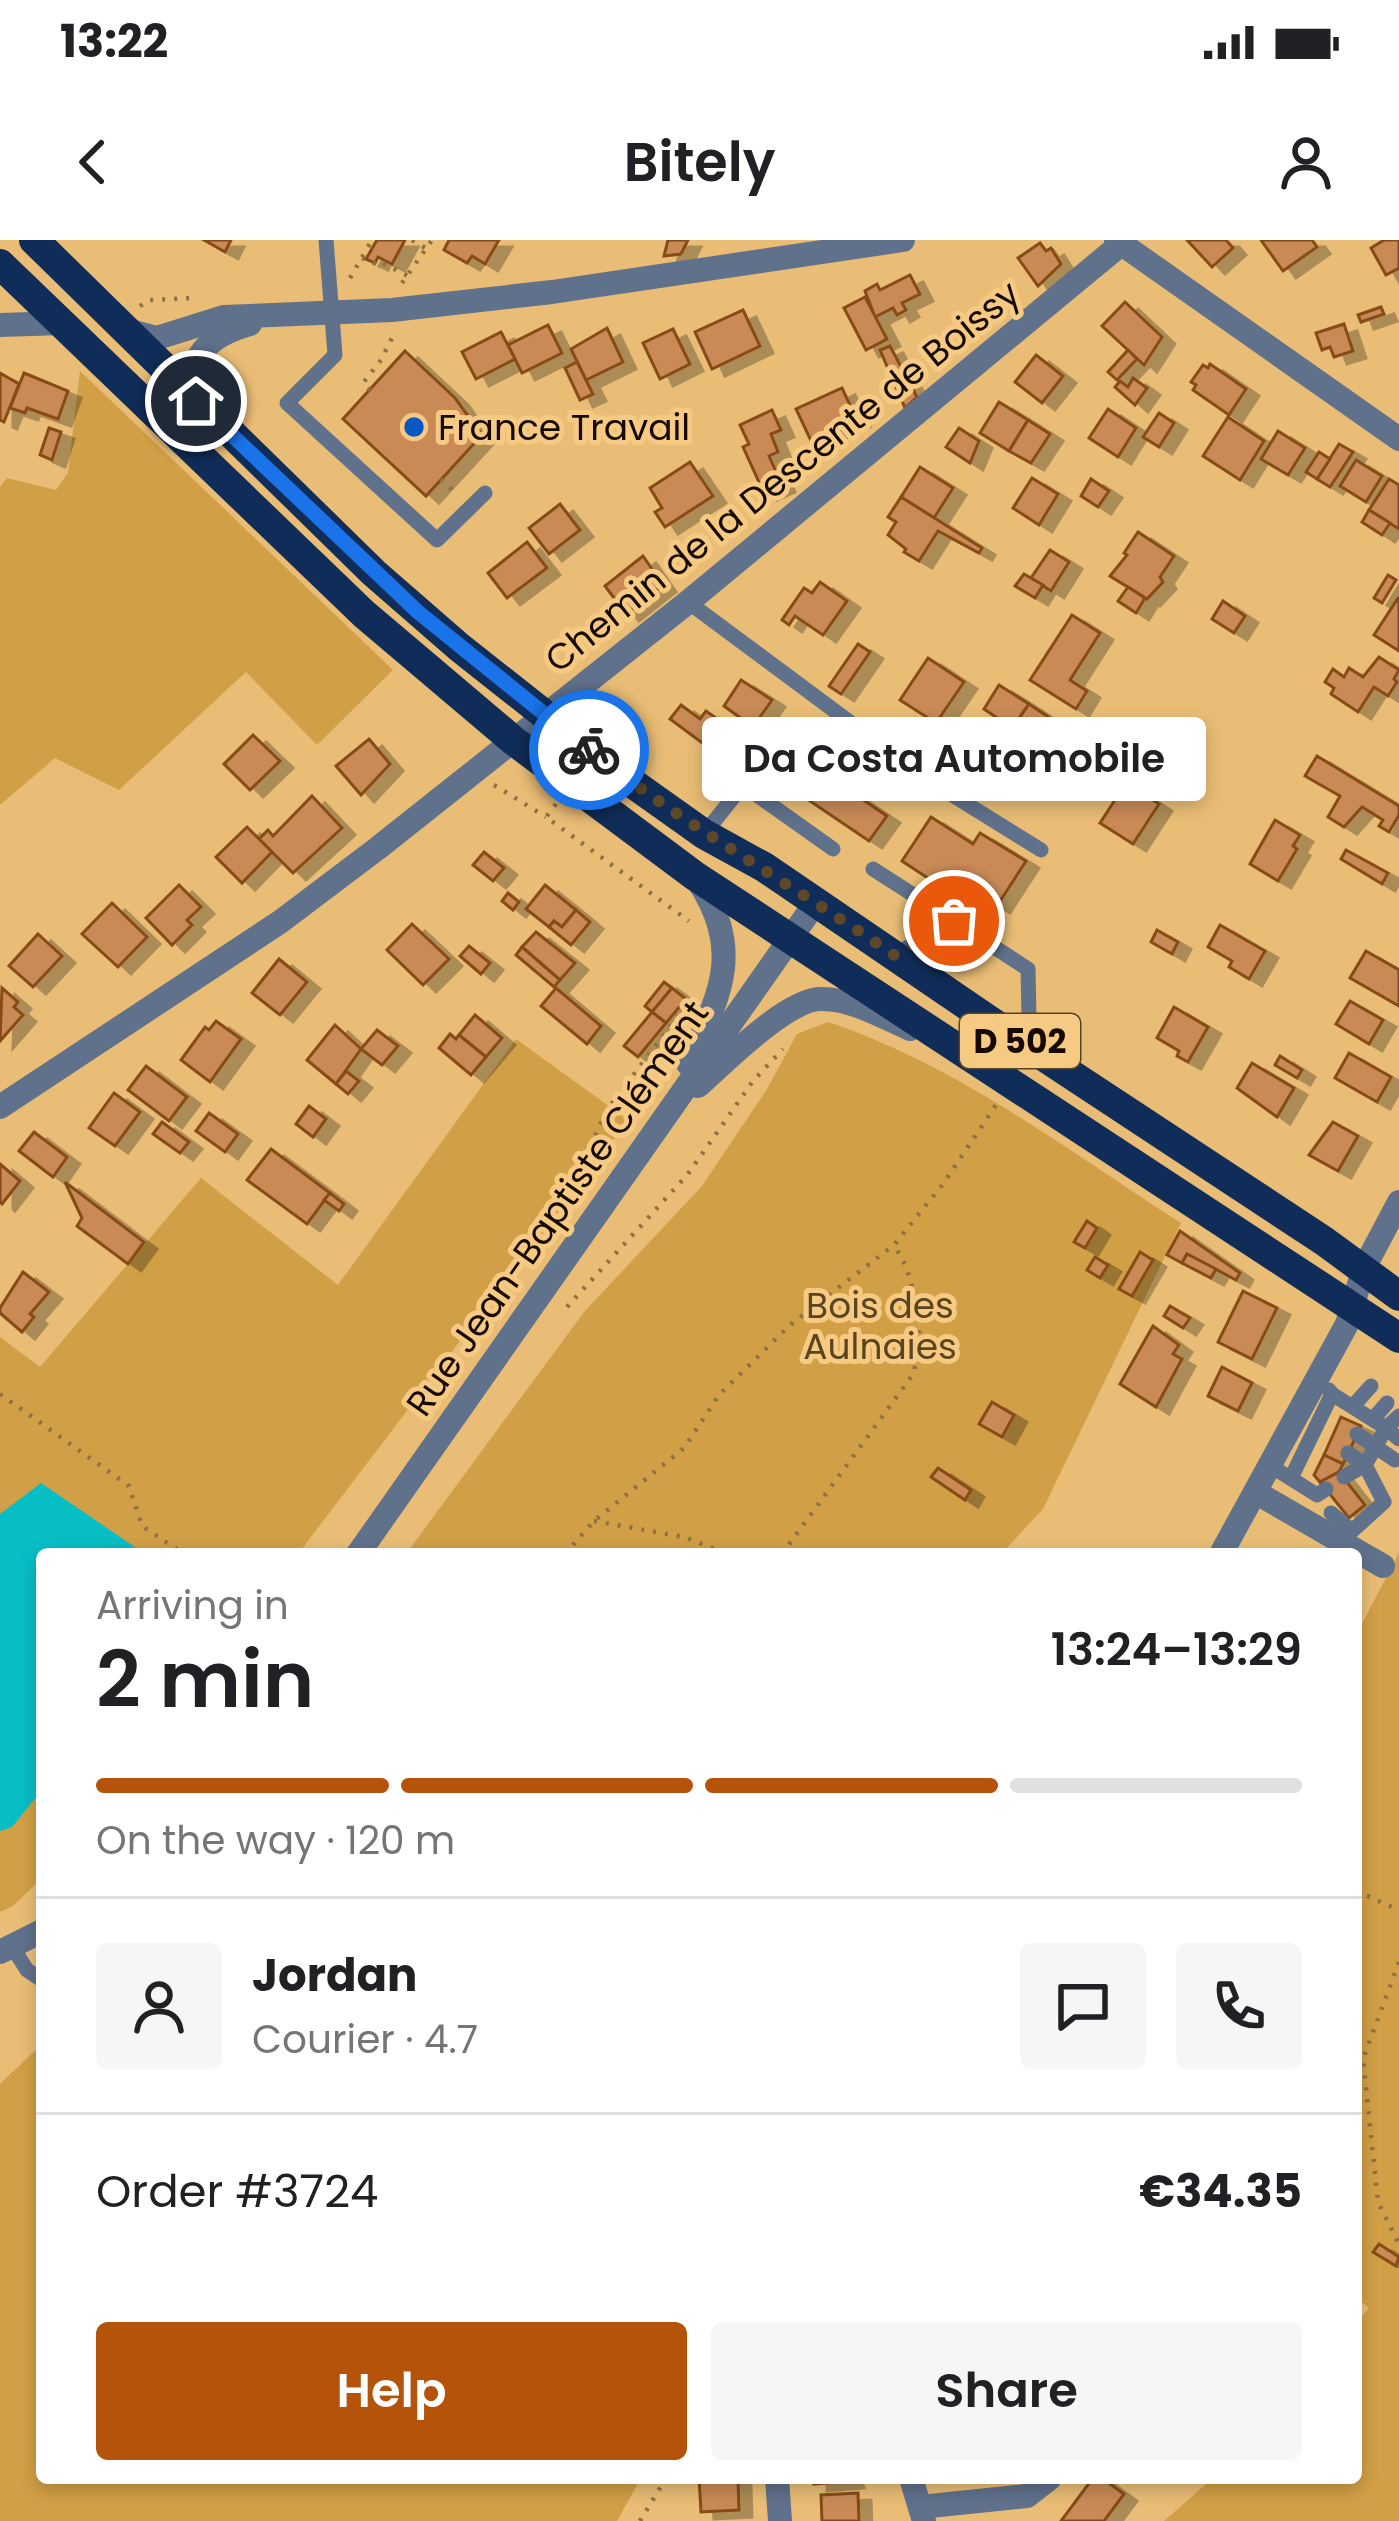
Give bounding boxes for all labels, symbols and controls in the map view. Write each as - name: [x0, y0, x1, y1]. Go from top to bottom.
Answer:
- text: 13:22: [60, 10, 168, 73]
- text: Bitely: [624, 124, 775, 200]
- icon: back: [60, 129, 126, 195]
- icon: person: [1273, 129, 1339, 195]
- street label: Chemin de la Descente de Boissy: [534, 268, 1031, 684]
- pin: [145, 350, 247, 452]
- icon: home: [163, 368, 229, 434]
- place label: France Travail: [438, 402, 690, 453]
- marker: France Travail: [401, 414, 427, 440]
- courier: [529, 690, 649, 810]
- icon: bike: [556, 717, 622, 783]
- callout: Da Costa Automobile: [702, 717, 1206, 801]
- text: Da Costa Automobile: [743, 731, 1165, 786]
- pin: [903, 870, 1005, 972]
- icon: bag: [921, 888, 987, 954]
- street label: Rue Jean-Baptiste Clément: [394, 990, 721, 1426]
- road number: D 502: [960, 1014, 1080, 1068]
- park label: Bois des Aulnaies: [803, 1280, 957, 1372]
- text: Arriving in: [96, 1578, 289, 1633]
- text: 13:24–13:29: [1051, 1618, 1302, 1681]
- text: 2 min: [96, 1625, 314, 1734]
- text: On the way · 120 m: [96, 1813, 455, 1868]
- button: person: [96, 1943, 222, 2069]
- button: chat: [1020, 1943, 1146, 2069]
- button: phone: [1176, 1943, 1302, 2069]
- text: Jordan: [252, 1944, 417, 2007]
- text: Courier · 4.7: [252, 2012, 478, 2067]
- text: Order #3724: [96, 2160, 378, 2223]
- text: €34.35: [1139, 2160, 1302, 2223]
- button: Help: [96, 2322, 687, 2460]
- button: Share: [711, 2322, 1302, 2460]

